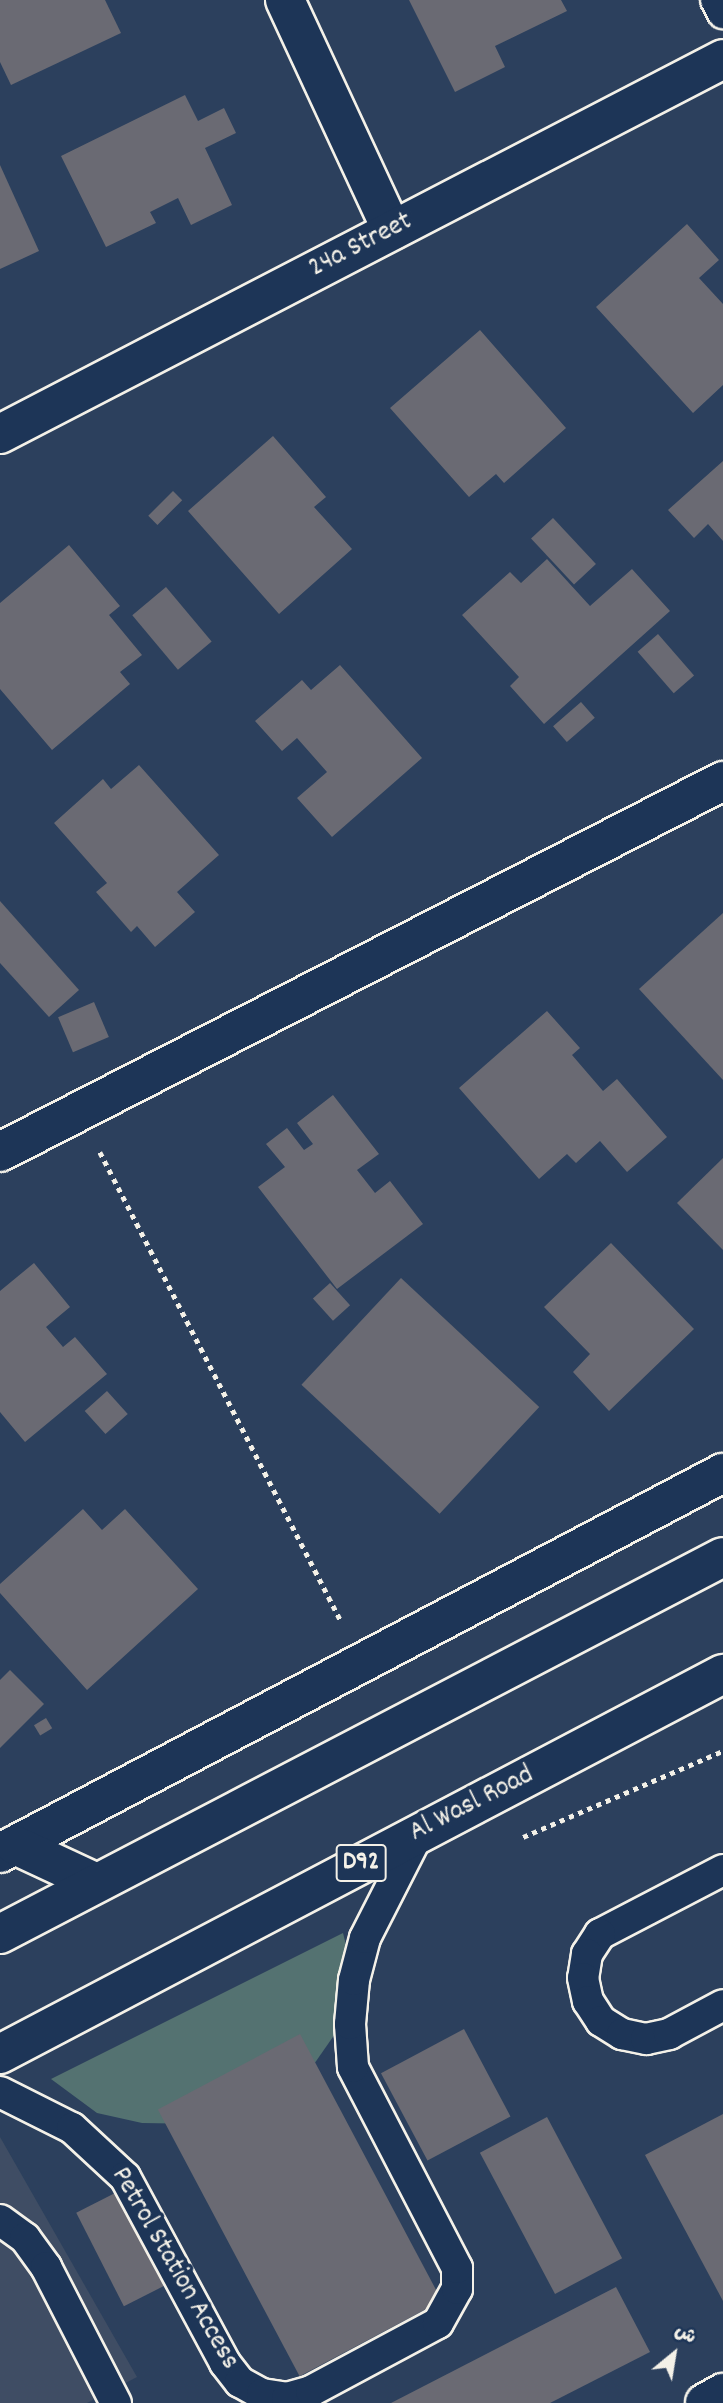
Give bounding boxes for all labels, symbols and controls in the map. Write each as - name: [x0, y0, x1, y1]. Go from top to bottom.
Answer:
- street label: 24a Street: [304, 206, 418, 286]
- street label: Al Wasl Road: [404, 1759, 540, 1851]
- road number: D92: [335, 1840, 387, 1886]
- street label: Petrol Station Access: [102, 2162, 246, 2376]
- text: ش: [669, 2318, 701, 2352]
- north arrow: [639, 2319, 709, 2389]

